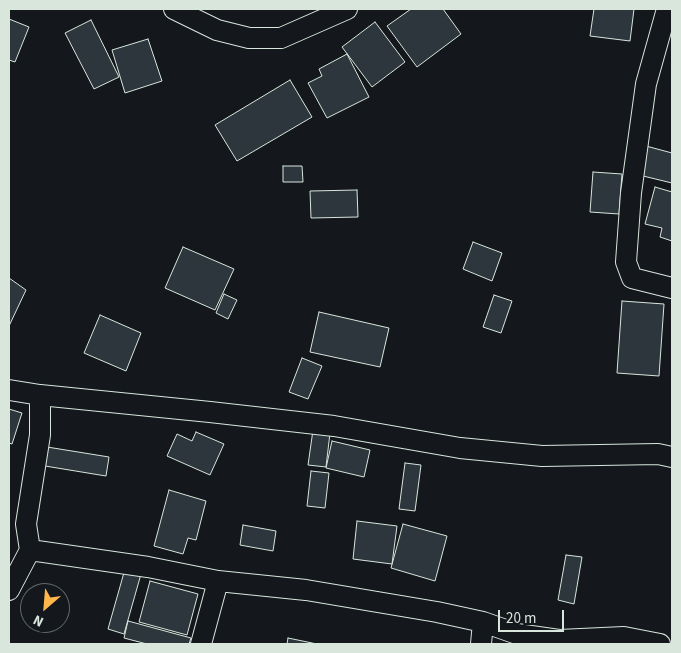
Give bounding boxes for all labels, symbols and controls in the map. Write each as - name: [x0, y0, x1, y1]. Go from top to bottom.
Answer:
- north arrow: [20, 583, 70, 633]
- scale bar: [501, 600, 567, 632]
- text: 20 m: [506, 608, 536, 629]
- text: N: [30, 609, 47, 631]

